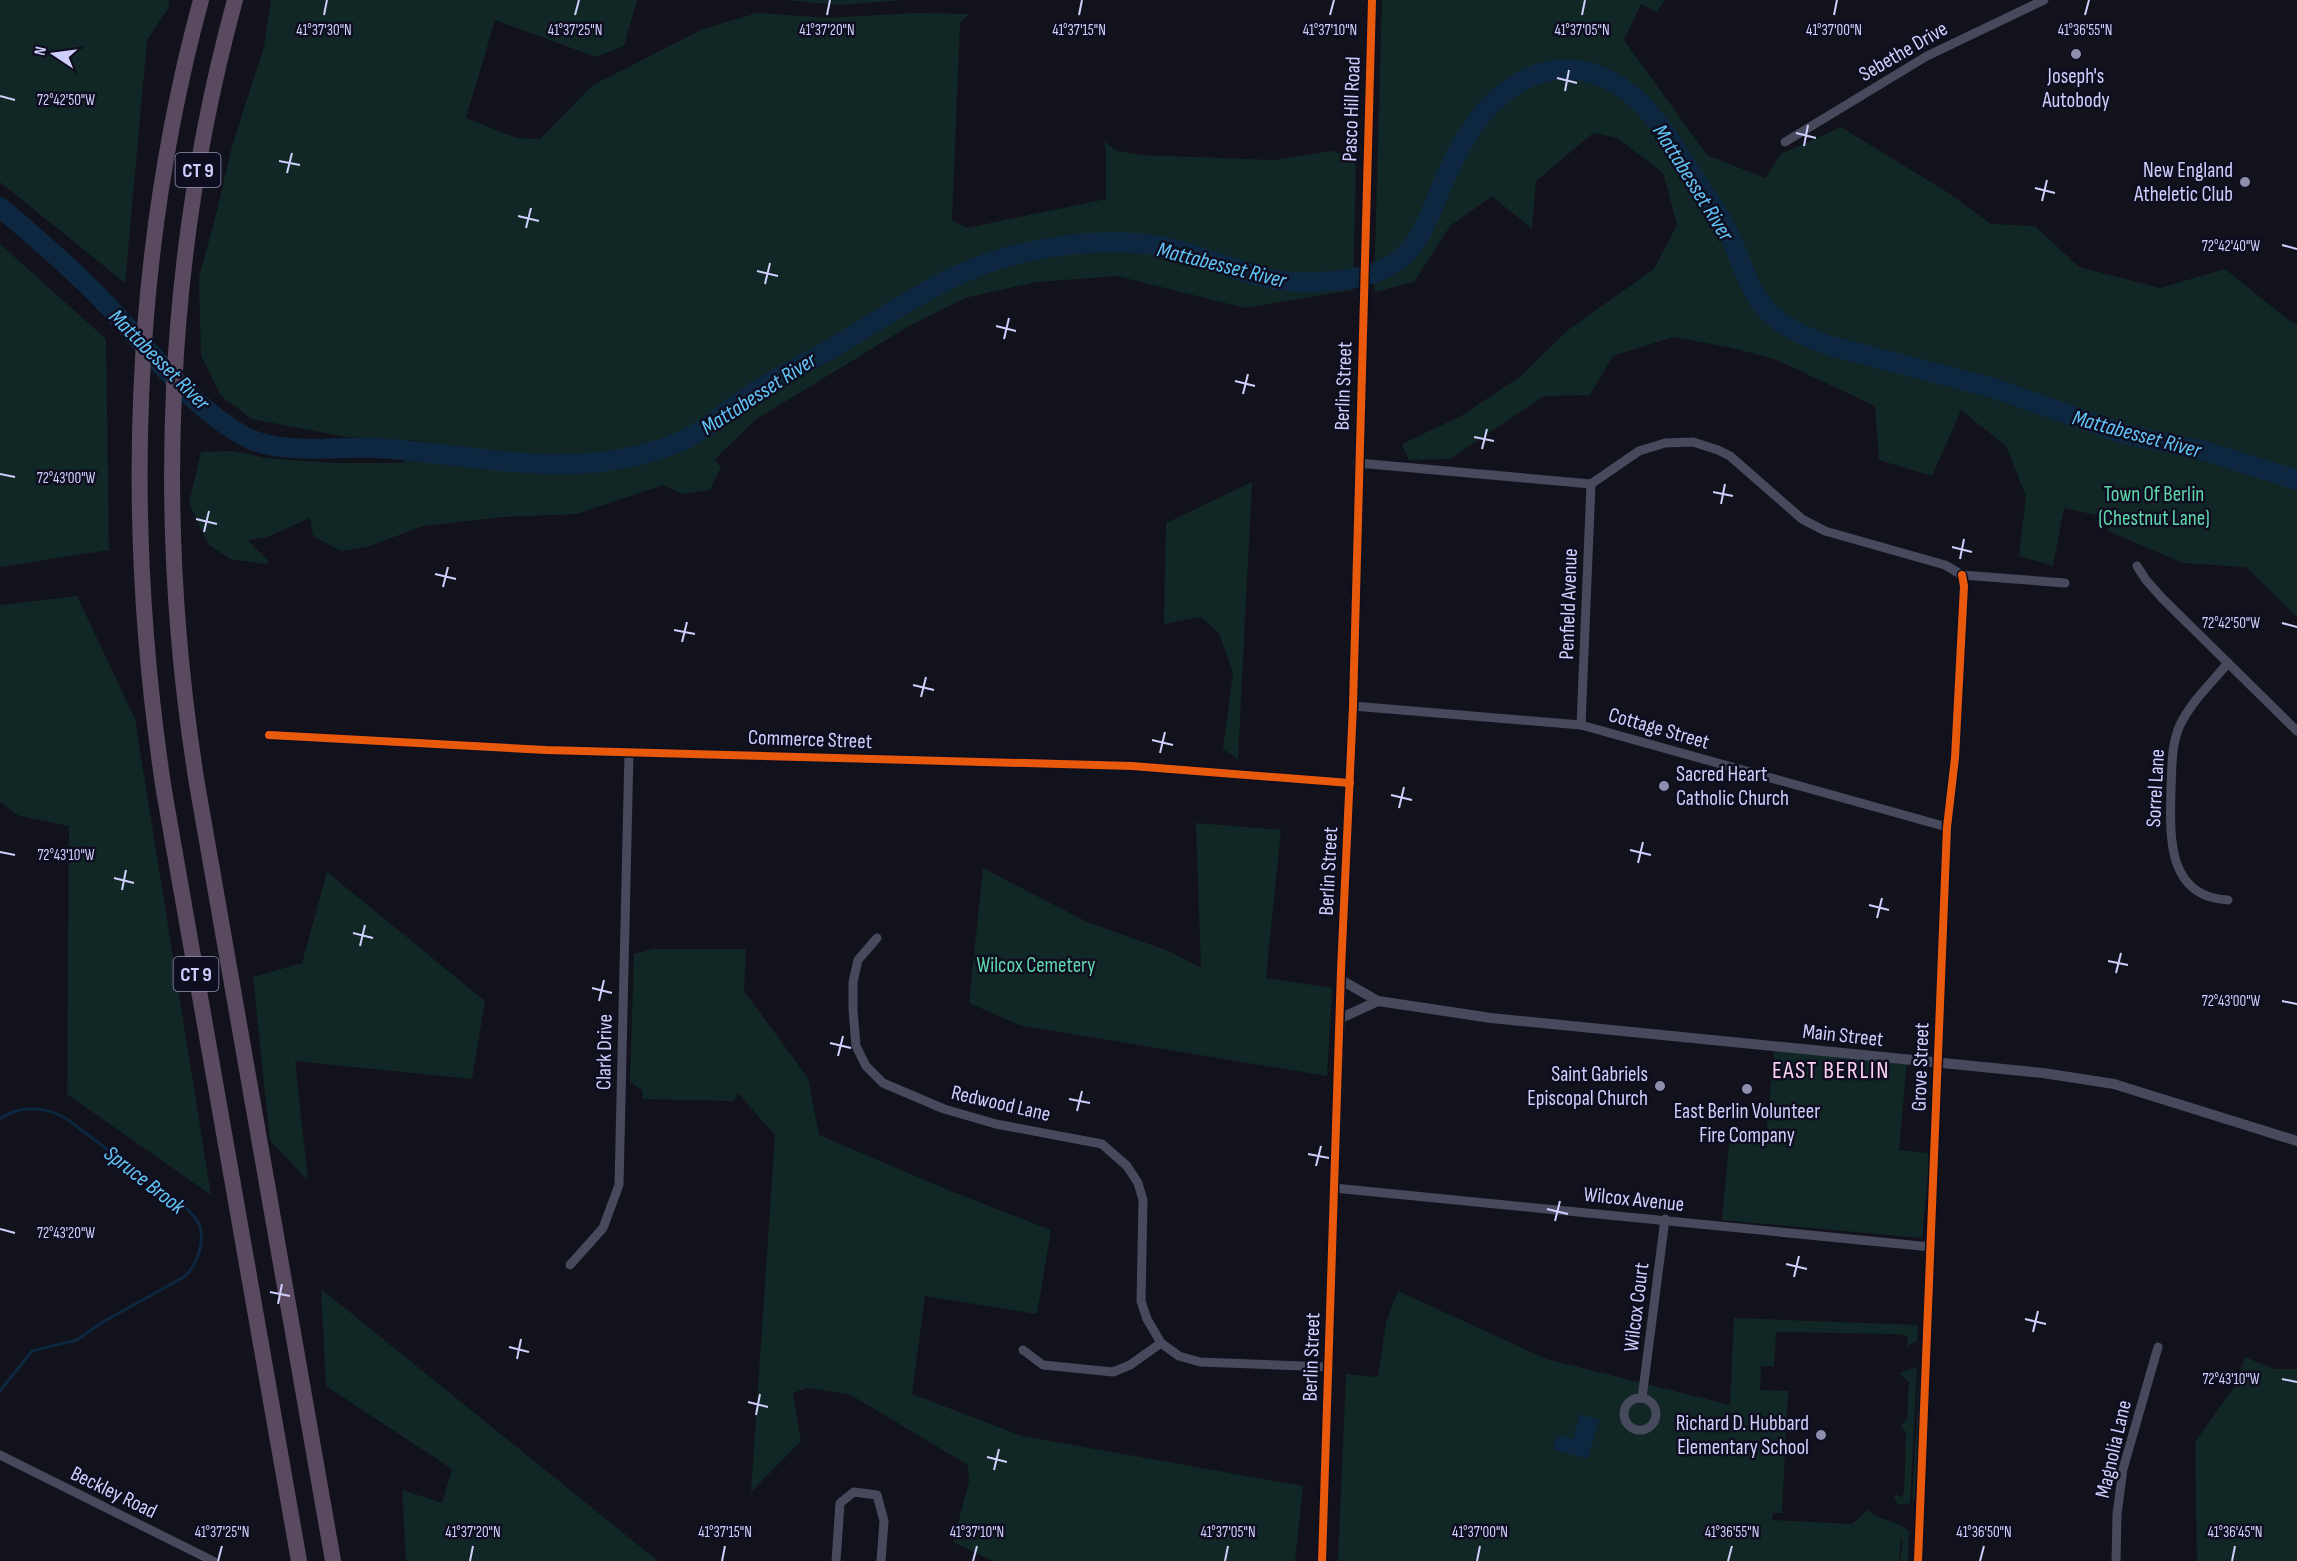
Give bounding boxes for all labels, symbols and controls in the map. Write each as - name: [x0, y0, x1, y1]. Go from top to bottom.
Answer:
- street label: Sebethe Drive: [1854, 16, 1952, 87]
- text: 41°37'30"N: [296, 21, 352, 40]
- text: 41°37'25"N: [548, 21, 602, 40]
- text: 41°37'20"N: [799, 21, 855, 40]
- text: 41°37'15"N: [1052, 21, 1106, 40]
- text: 41°37'10"N: [1303, 21, 1357, 40]
- text: 41°37'05"N: [1554, 21, 1610, 40]
- text: 41°37'00"N: [1806, 21, 1862, 40]
- text: 41°36'55"N: [2058, 21, 2112, 40]
- north arrow: [24, 24, 84, 84]
- text: N: [31, 45, 51, 57]
- marker: Joseph's Autobody: [2069, 47, 2083, 61]
- street label: Pasco Hill Road: [1337, 56, 1366, 162]
- place label: Joseph's Autobody: [2041, 64, 2110, 113]
- text: 72°42'50"W: [37, 91, 95, 110]
- water label: Mattabesset River: [1646, 120, 1740, 247]
- road number: CT 9: [176, 153, 220, 187]
- place label: New England Atheletic Club: [2133, 158, 2233, 207]
- marker: New England Atheletic Club: [2238, 175, 2252, 189]
- water label: Mattabesset River: [1154, 236, 1290, 295]
- text: 72°42'40"W: [2202, 237, 2260, 256]
- water label: Mattabesset River: [103, 304, 216, 417]
- street label: Berlin Street: [1329, 341, 1358, 431]
- water label: Mattabesset River: [696, 347, 822, 441]
- water label: Mattabesset River: [2069, 404, 2205, 465]
- text: 72°43'00"W: [37, 469, 96, 488]
- park label: Town Of Berlin (Chestnut Lane): [2098, 482, 2210, 531]
- street label: Penfield Avenue: [1554, 548, 1583, 660]
- text: 72°42'50"W: [2202, 614, 2260, 633]
- street label: Cottage Street: [1605, 702, 1712, 755]
- street label: Commerce Street: [747, 725, 872, 754]
- street label: Sorrel Lane: [2141, 748, 2170, 828]
- place label: Sacred Heart Catholic Church: [1676, 762, 1789, 811]
- marker: Sacred Heart Catholic Church: [1657, 779, 1671, 793]
- street label: Berlin Street: [1314, 826, 1343, 916]
- text: 72°43'10"W: [37, 846, 95, 865]
- park label: Wilcox Cemetery: [977, 953, 1095, 978]
- road number: CT 9: [174, 957, 218, 991]
- text: 72°43'00"W: [2202, 992, 2261, 1011]
- street label: Clark Drive: [591, 1014, 618, 1090]
- street label: Main Street: [1801, 1019, 1885, 1052]
- street label: Grove Street: [1906, 1022, 1935, 1112]
- district label: EAST BERLIN: [1772, 1056, 1890, 1085]
- place label: Saint Gabriels Episcopal Church: [1527, 1062, 1648, 1111]
- marker: Saint Gabriels Episcopal Church: [1653, 1079, 1667, 1093]
- street label: Redwood Lane: [949, 1080, 1053, 1127]
- marker: East Berlin Volunteer Fire Company: [1740, 1082, 1754, 1096]
- place label: East Berlin Volunteer Fire Company: [1674, 1099, 1820, 1148]
- water label: Spruce Brook: [98, 1140, 191, 1221]
- street label: Wilcox Avenue: [1582, 1182, 1685, 1217]
- text: 72°43'20"W: [37, 1224, 95, 1243]
- street label: Wilcox Court: [1619, 1261, 1654, 1353]
- street label: Berlin Street: [1297, 1312, 1326, 1402]
- text: 72°43'10"W: [2202, 1370, 2260, 1389]
- street label: Magnolia Lane: [2090, 1398, 2137, 1500]
- place label: Richard D. Hubbard Elementary School: [1676, 1411, 1809, 1460]
- marker: Richard D. Hubbard Elementary School: [1814, 1428, 1828, 1442]
- street label: Beckley Road: [67, 1461, 161, 1524]
- text: 41°37'25"N: [195, 1523, 249, 1542]
- text: 41°37'20"N: [445, 1523, 501, 1542]
- text: 41°37'15"N: [698, 1523, 752, 1542]
- text: 41°37'10"N: [950, 1523, 1004, 1542]
- text: 41°37'05"N: [1200, 1523, 1256, 1542]
- text: 41°37'00"N: [1452, 1523, 1508, 1542]
- text: 41°36'55"N: [1705, 1523, 1759, 1542]
- text: 41°36'50"N: [1956, 1523, 2012, 1542]
- text: 41°36'45"N: [2208, 1523, 2262, 1542]

